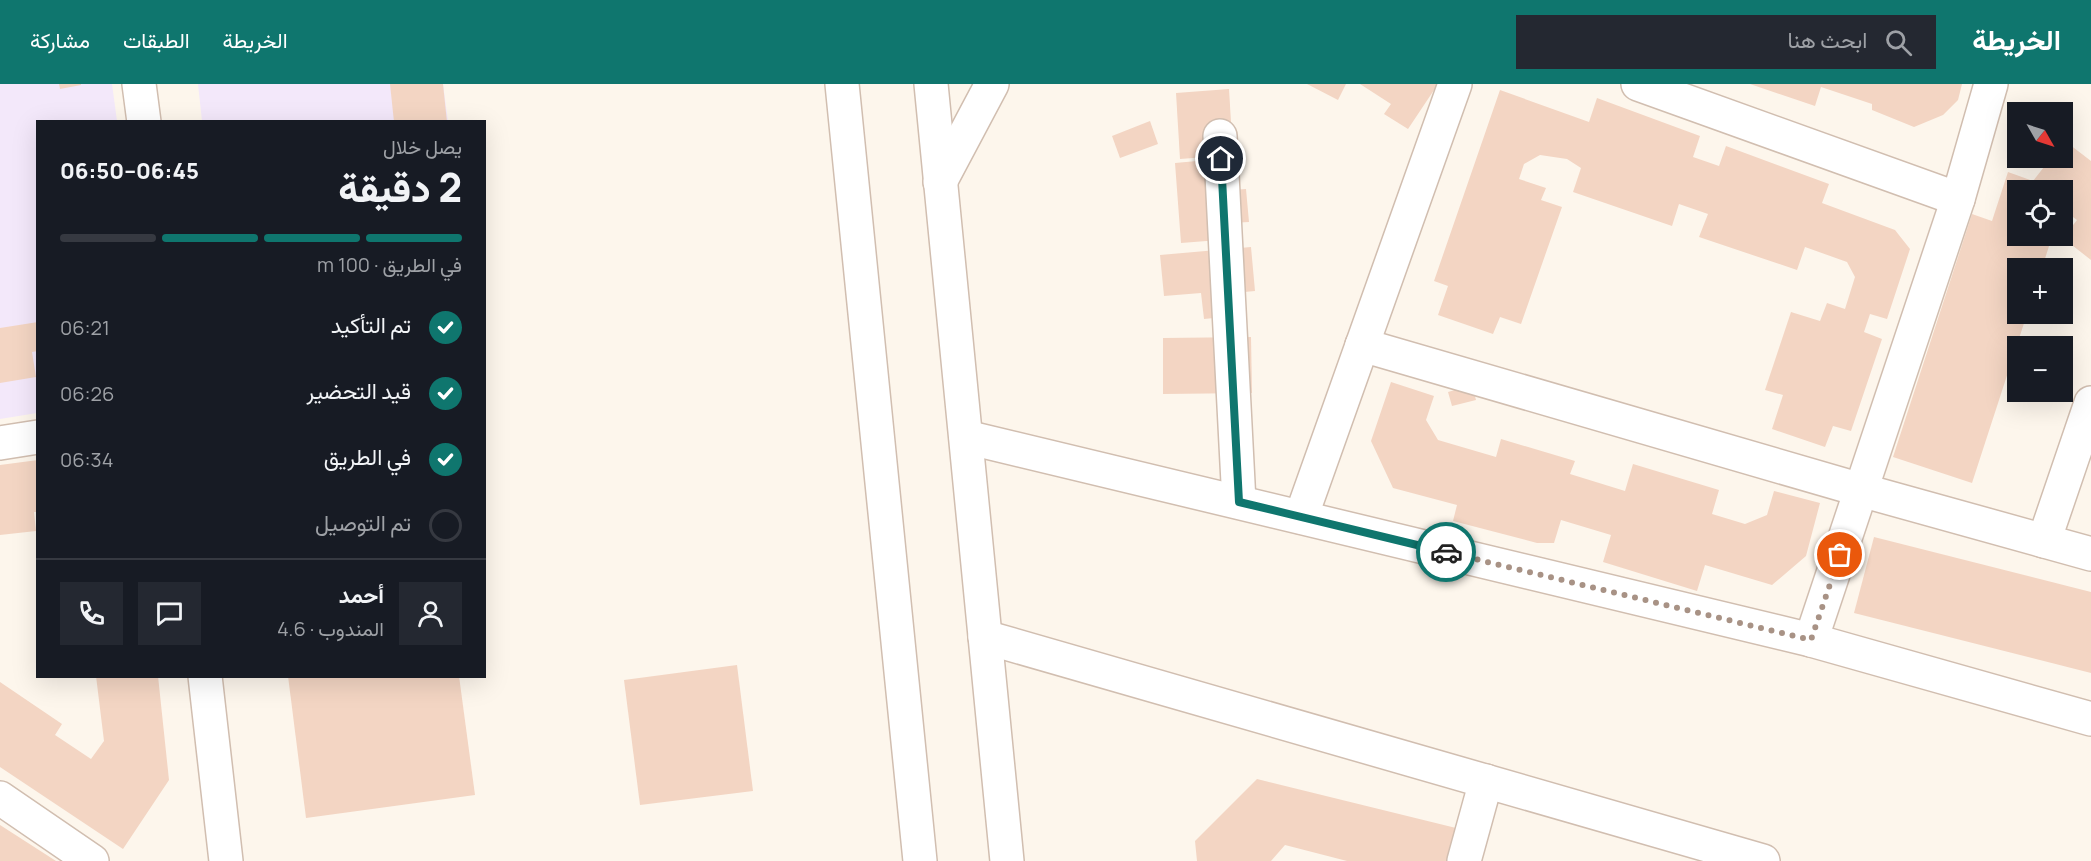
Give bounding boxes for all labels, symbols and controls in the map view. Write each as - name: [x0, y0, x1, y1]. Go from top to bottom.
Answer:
- search box: [1516, 15, 1936, 69]
- text: الخريطة: [1972, 20, 2061, 58]
- text: ابحث هنا: [1787, 25, 1867, 55]
- text: مشاركة: [30, 26, 90, 54]
- text: الطبقات: [123, 26, 190, 54]
- text: الخريطة: [223, 26, 288, 54]
- icon: search: [1882, 26, 1915, 59]
- north arrow: [2007, 102, 2073, 168]
- map controls: [2007, 102, 2073, 402]
- text: يصل خلال: [383, 133, 462, 160]
- pin: [1195, 133, 1246, 184]
- icon: home: [1204, 142, 1237, 175]
- text: 06:45–06:50: [60, 156, 199, 186]
- text: 2 دقيقة: [338, 160, 462, 214]
- button: locate: [2007, 180, 2073, 246]
- text: في الطريق · 100 m: [317, 251, 462, 278]
- button: +: [2007, 258, 2073, 324]
- text: تم التأكيد: [331, 310, 411, 340]
- icon: check: [429, 311, 462, 344]
- text: 06:21: [60, 314, 110, 341]
- button: −: [2007, 336, 2073, 402]
- text: قيد التحضير: [306, 376, 411, 406]
- icon: check: [429, 377, 462, 410]
- text: 06:26: [60, 380, 114, 407]
- text: في الطريق: [324, 442, 411, 472]
- icon: check: [429, 443, 462, 476]
- text: 06:34: [60, 446, 113, 473]
- text: تم التوصيل: [315, 508, 411, 538]
- courier: [1416, 522, 1476, 582]
- pin: [1814, 529, 1865, 580]
- icon: car: [1430, 536, 1463, 569]
- icon: bag: [1823, 538, 1856, 571]
- text: أحمد: [339, 580, 384, 610]
- button: phone: [60, 582, 123, 645]
- button: chat: [138, 582, 201, 645]
- button: person: [399, 582, 462, 645]
- text: المندوب · 4.6: [277, 615, 384, 642]

